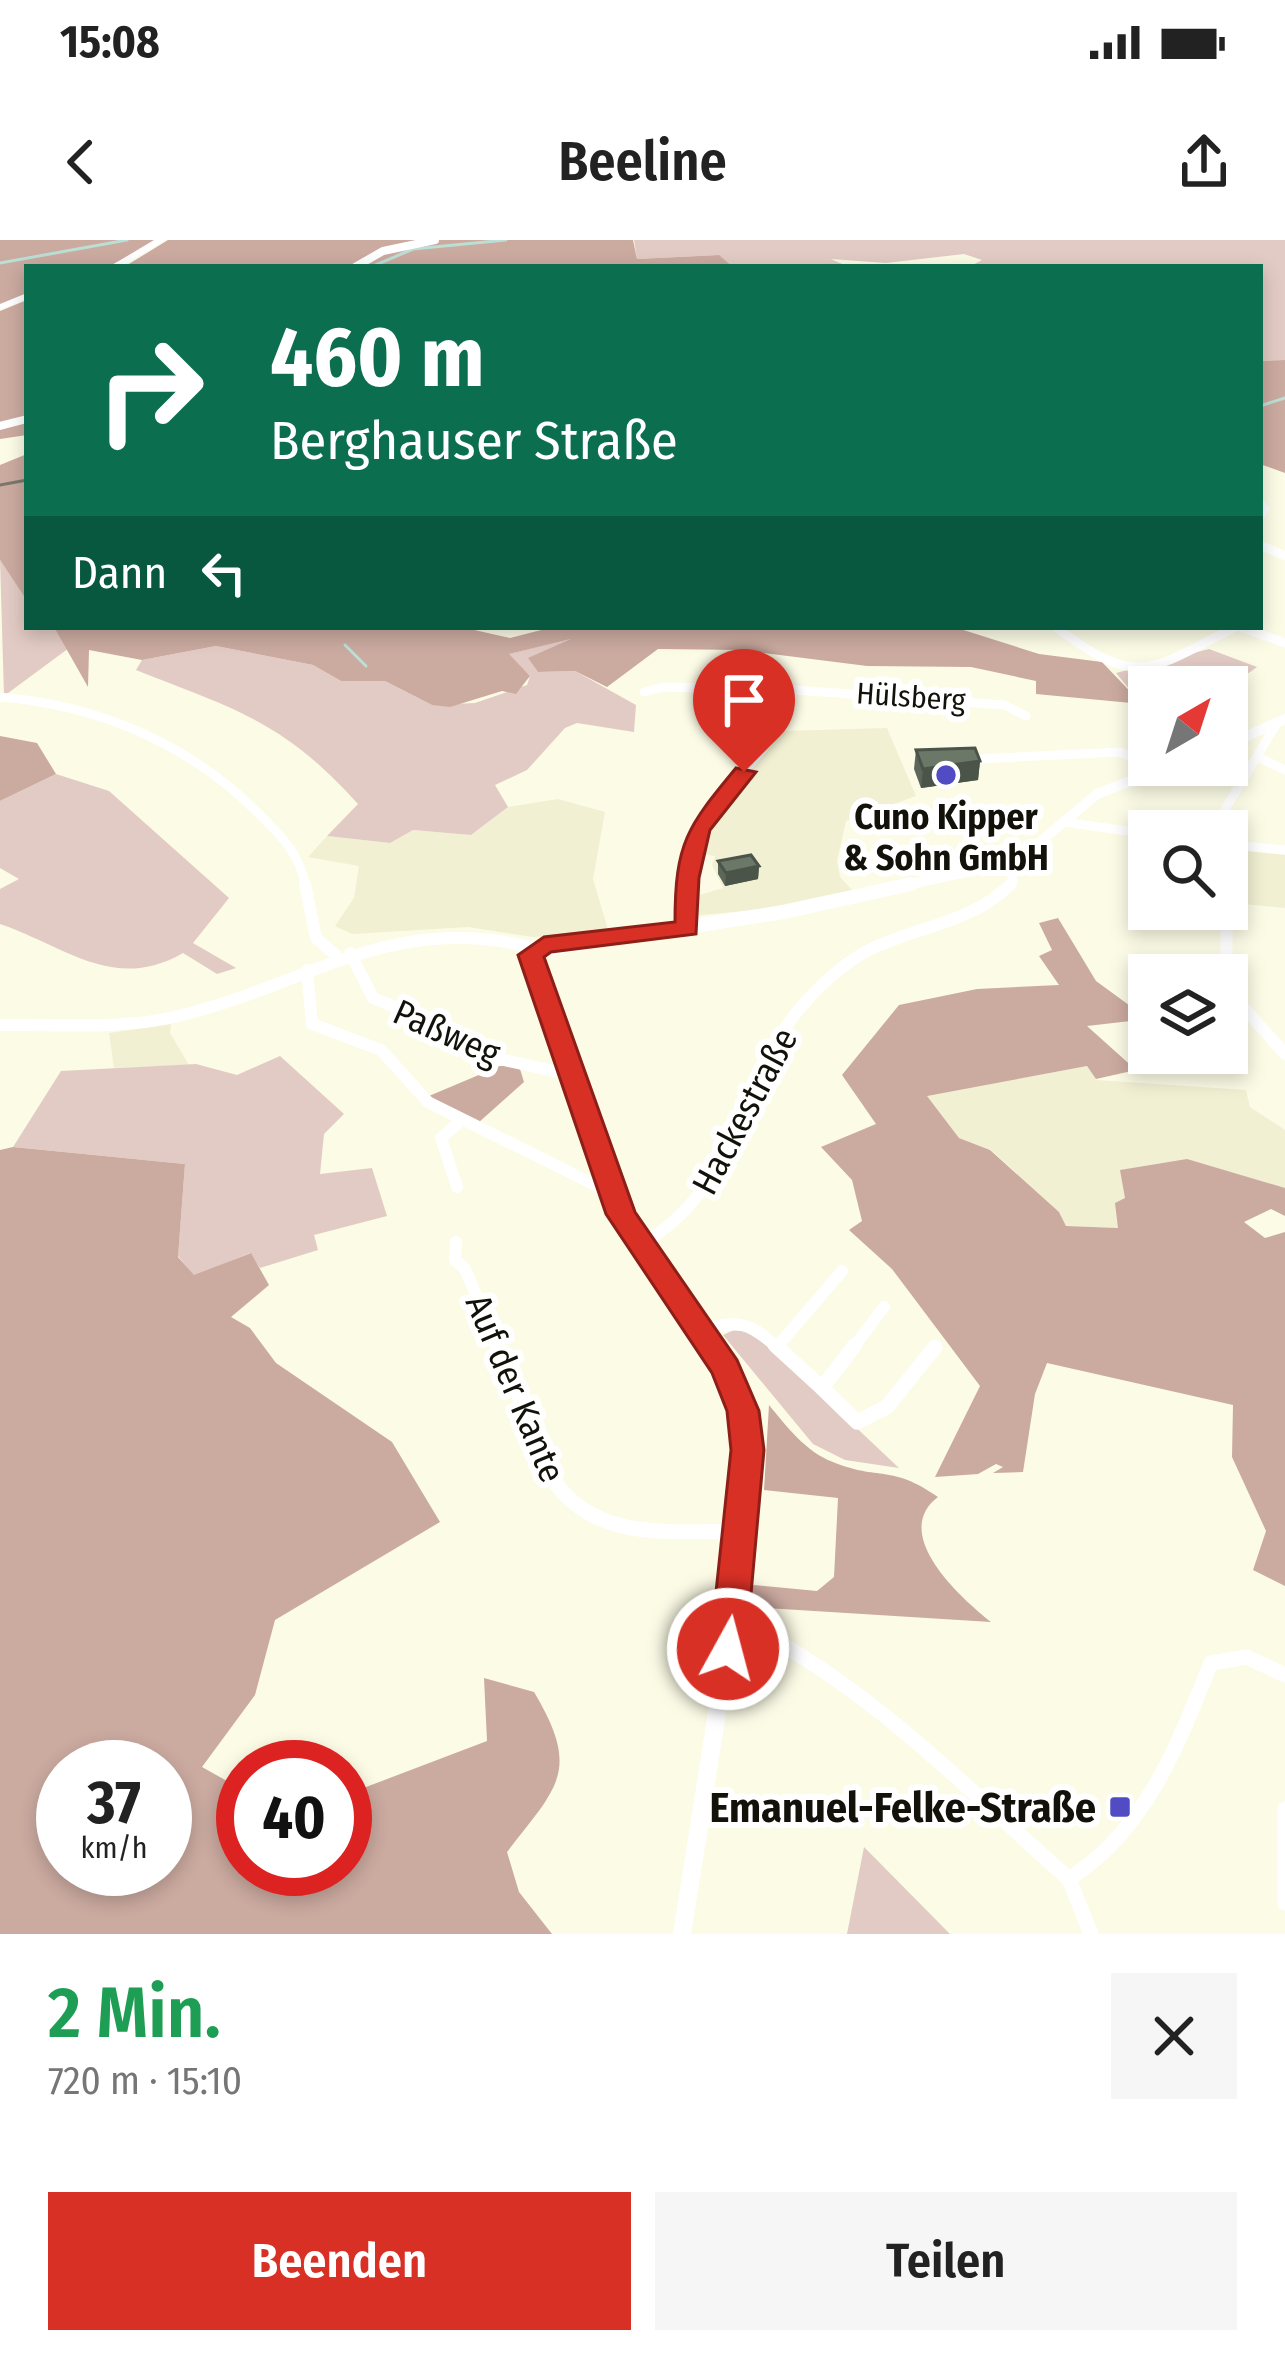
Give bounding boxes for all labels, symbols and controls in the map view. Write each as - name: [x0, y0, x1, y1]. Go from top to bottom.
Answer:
- text: 15:08: [60, 15, 160, 69]
- icon: back: [48, 129, 114, 195]
- icon: share: [1171, 129, 1237, 195]
- text: Beeline: [558, 130, 727, 194]
- text: 460 m: [270, 307, 485, 408]
- icon: right: [72, 312, 228, 468]
- text: Berghauser Straße: [270, 409, 678, 473]
- icon: left: [191, 540, 257, 606]
- text: Dann: [72, 546, 167, 600]
- pin: [693, 649, 795, 772]
- north arrow: [1128, 666, 1248, 786]
- map controls: [1128, 666, 1248, 1074]
- icon: arrive: [711, 667, 777, 733]
- street label: Hülsberg: [855, 675, 968, 719]
- marker: Cuno Kipper & Sohn GmbH: [933, 762, 959, 788]
- place label: Cuno Kipper & Sohn GmbH: [843, 795, 1049, 880]
- button: search: [1128, 810, 1248, 930]
- button: layers: [1128, 954, 1248, 1074]
- street label: Paßweg: [386, 990, 507, 1076]
- street label: Hackestraße: [683, 1021, 807, 1202]
- street label: Auf der Kante: [456, 1288, 574, 1489]
- position arrow: [665, 1586, 791, 1712]
- speed limit sign: 40: [216, 1740, 372, 1896]
- text: 37: [87, 1767, 141, 1839]
- place label: Emanuel-Felke-Straße: [709, 1783, 1096, 1833]
- marker: Emanuel-Felke-Straße: [1107, 1794, 1133, 1820]
- text: km/h: [81, 1830, 147, 1866]
- text: 2 Min.: [48, 1970, 221, 2056]
- button: close: [1111, 1973, 1237, 2099]
- text: 720 m · 15:10: [48, 2058, 242, 2104]
- button: Beenden: [48, 2192, 631, 2330]
- button: Teilen: [655, 2192, 1237, 2330]

